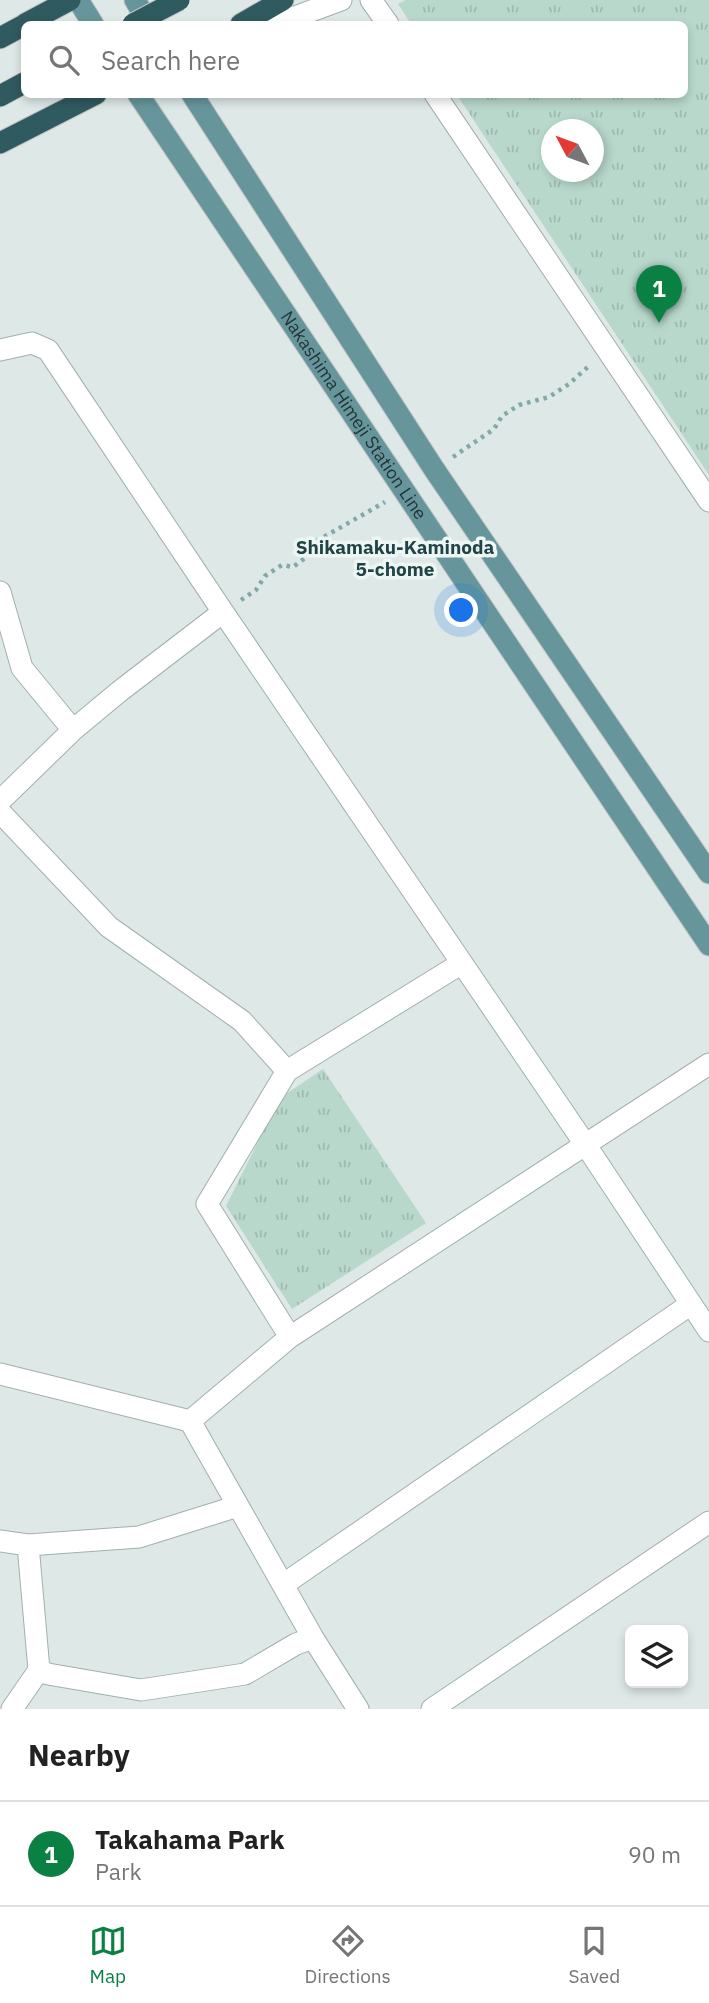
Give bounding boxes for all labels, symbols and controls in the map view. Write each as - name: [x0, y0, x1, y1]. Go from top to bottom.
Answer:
- search box: [21, 21, 688, 98]
- icon: search: [45, 41, 83, 79]
- text: Search here: [101, 43, 240, 77]
- north arrow: [541, 119, 604, 182]
- pin: 1: [636, 265, 682, 323]
- street label: Nakashima Himeji Station Line: [276, 307, 432, 524]
- district label: Shikamaku-Kaminoda 5-chome: [296, 535, 494, 581]
- your location: [444, 593, 478, 627]
- map controls: [625, 1625, 688, 1688]
- button: layers: [625, 1625, 688, 1688]
- text: Nearby: [28, 1735, 130, 1774]
- text: Takahama Park: [95, 1822, 284, 1856]
- text: 1: [44, 1839, 58, 1869]
- text: 90 m: [628, 1839, 681, 1869]
- text: Park: [95, 1856, 142, 1886]
- tab: Map: [89, 1922, 127, 1988]
- tab: Directions: [304, 1922, 391, 1988]
- tab: Saved: [569, 1922, 620, 1988]

